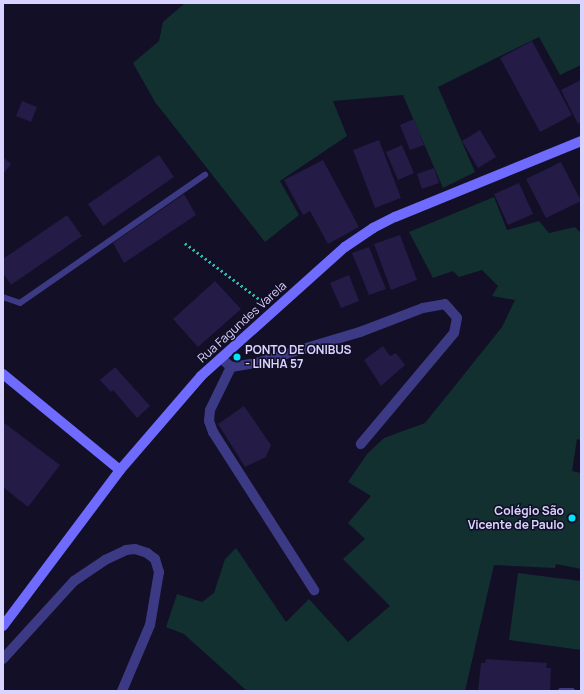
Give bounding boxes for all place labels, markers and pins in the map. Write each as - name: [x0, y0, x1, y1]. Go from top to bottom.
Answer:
- place label: PONTO DE ONIBUS - LINHA 57: [245, 343, 351, 371]
- marker: PONTO DE ONIBUS - LINHA 57: [232, 352, 242, 362]
- place label: Colégio São Vicente de Paulo: [468, 504, 564, 532]
- marker: Colégio São Vicente de Paulo: [567, 513, 577, 523]

